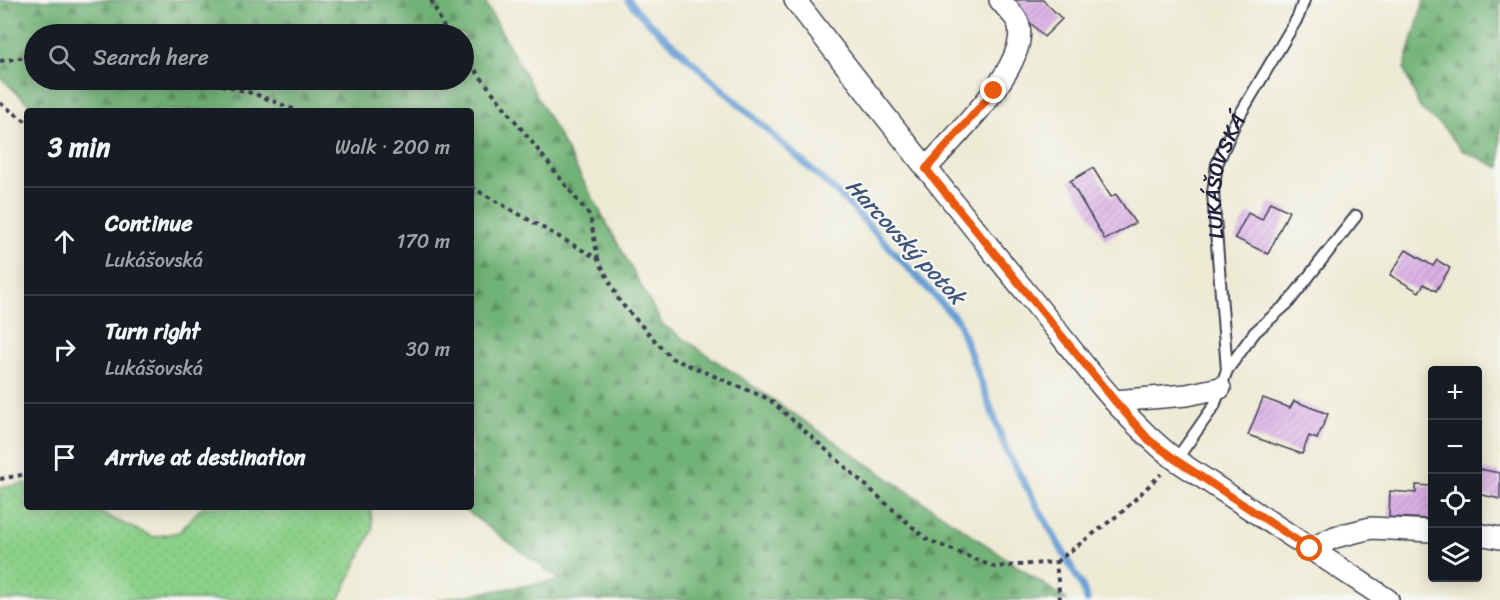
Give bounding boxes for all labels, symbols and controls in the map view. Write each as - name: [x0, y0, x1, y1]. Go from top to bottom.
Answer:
- search box: [24, 24, 474, 90]
- text: Search here: [93, 38, 209, 77]
- icon: search: [45, 41, 78, 74]
- route end: [980, 77, 1006, 103]
- street label: LUKÁŠOVSKÁ: [1194, 104, 1257, 241]
- text: 3 min: [48, 124, 110, 170]
- text: Walk · 200 m: [335, 130, 450, 165]
- water label: Harcovský potok: [836, 169, 977, 316]
- text: Continue: [105, 204, 193, 243]
- text: 170 m: [397, 224, 450, 259]
- icon: ahead: [48, 225, 81, 258]
- text: Lukášovská: [105, 243, 203, 278]
- text: Turn right: [105, 312, 200, 351]
- text: 30 m: [406, 332, 450, 367]
- icon: right: [48, 333, 81, 366]
- text: Lukášovská: [105, 351, 203, 386]
- map controls: [1428, 366, 1482, 582]
- button: +: [1428, 366, 1482, 420]
- button: −: [1428, 420, 1482, 474]
- text: Arrive at destination: [105, 438, 306, 477]
- icon: arrive: [48, 441, 81, 474]
- button: locate: [1428, 474, 1482, 528]
- button: layers: [1428, 528, 1482, 582]
- route start: [1296, 535, 1322, 561]

